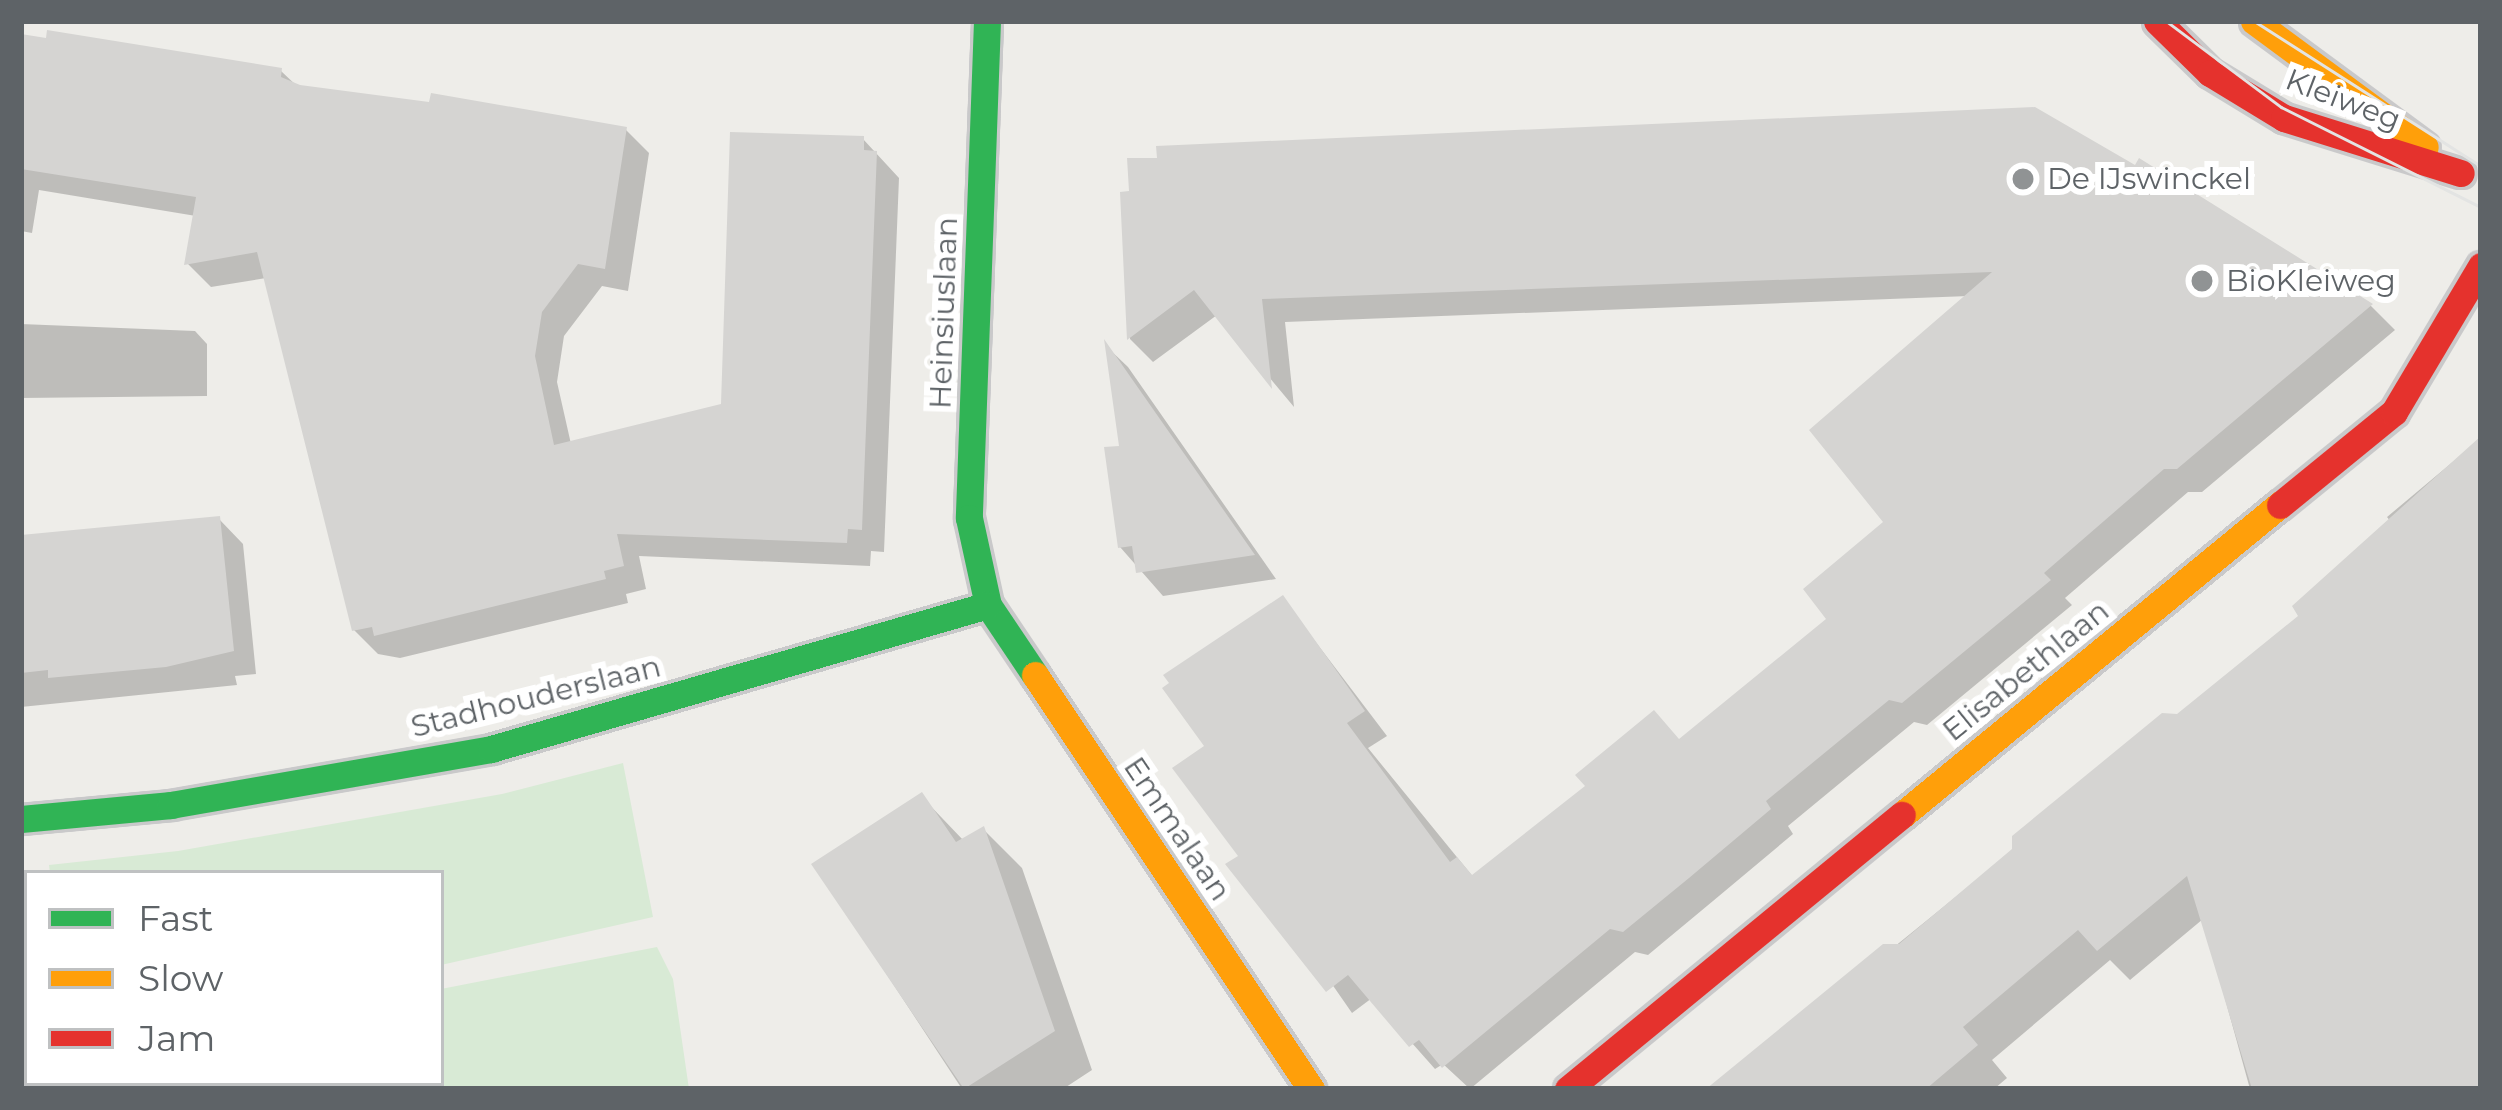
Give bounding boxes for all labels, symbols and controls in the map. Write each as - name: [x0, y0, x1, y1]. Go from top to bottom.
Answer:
- street label: Kleiweg: [2280, 62, 2406, 138]
- place label: De IJswinckel: [2047, 161, 2251, 197]
- marker: De IJswinckel: [2010, 166, 2036, 192]
- street label: Heinsiuslaan: [923, 216, 965, 410]
- place label: BioKleiweg: [2226, 263, 2396, 299]
- marker: BioKleiweg: [2189, 268, 2215, 294]
- street label: Elisabethlaan: [1936, 593, 2116, 749]
- street label: Stadhouderslaan: [407, 649, 665, 745]
- street label: Emmalaan: [1116, 750, 1238, 908]
- legend: [24, 870, 444, 1086]
- text: Fast: [138, 896, 213, 940]
- text: Slow: [138, 956, 224, 1000]
- text: Jam: [138, 1016, 215, 1060]

